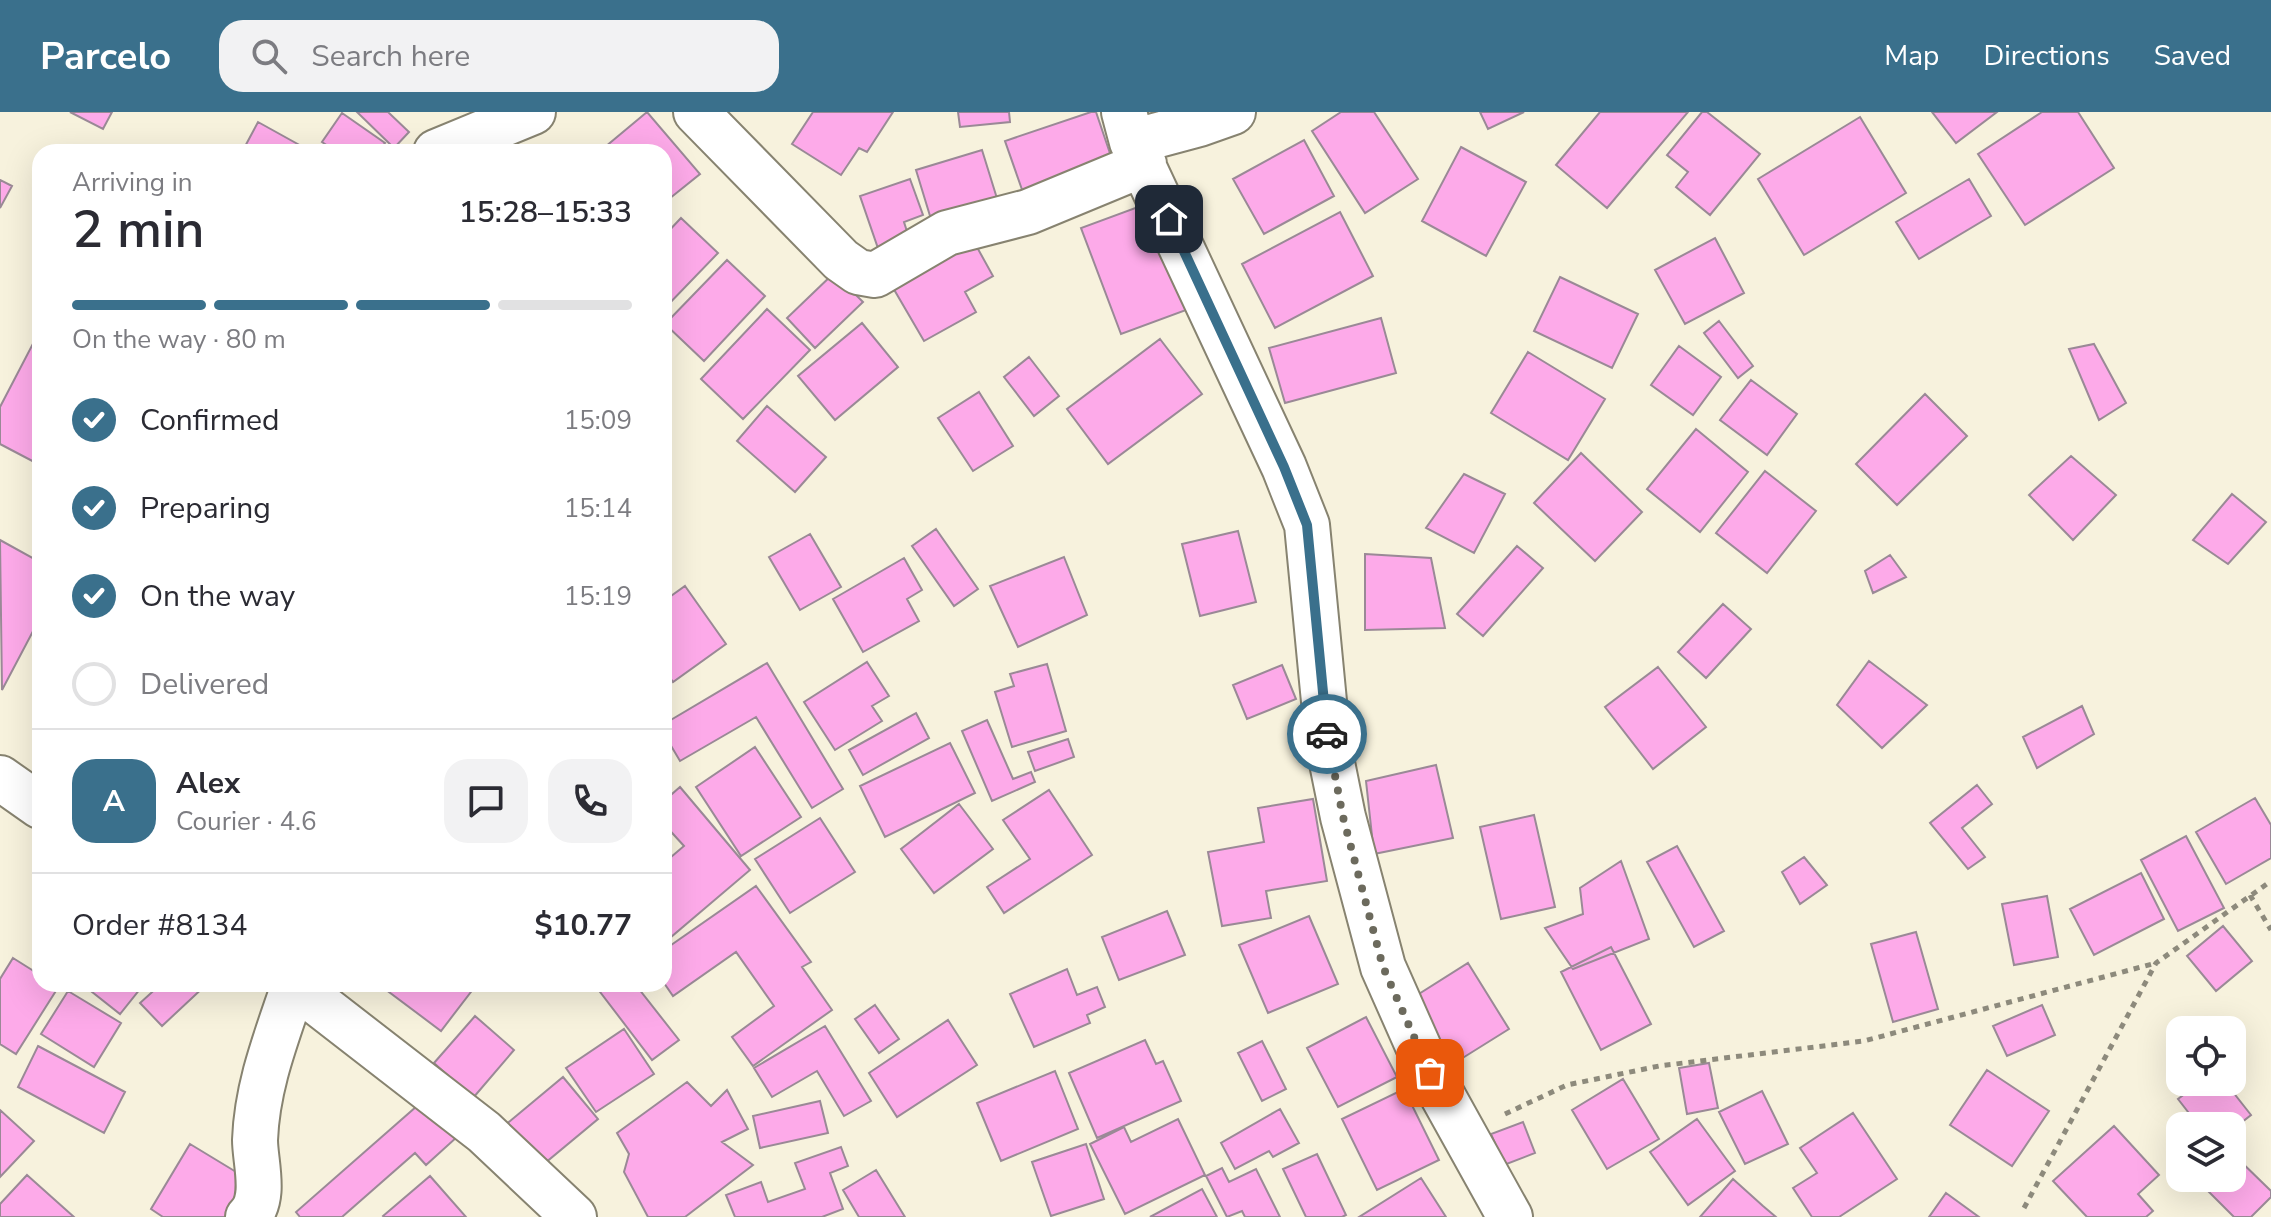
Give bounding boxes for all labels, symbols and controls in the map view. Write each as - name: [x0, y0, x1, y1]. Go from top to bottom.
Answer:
- search box: [219, 20, 779, 92]
- text: Parcelo: [40, 31, 171, 82]
- icon: search: [247, 34, 291, 78]
- text: Search here: [311, 36, 470, 77]
- text: Map: [1884, 37, 1939, 75]
- text: Directions: [1983, 37, 2110, 75]
- text: Saved: [2154, 37, 2231, 75]
- text: Arriving in: [72, 165, 193, 200]
- pin: [1135, 185, 1203, 253]
- text: 15:28–15:33: [459, 192, 632, 233]
- text: 2 min: [72, 194, 205, 265]
- icon: home: [1147, 197, 1191, 241]
- text: On the way · 80 m: [72, 322, 286, 357]
- icon: check: [72, 398, 116, 442]
- text: Confirmed: [140, 400, 280, 441]
- text: 15:09: [564, 403, 632, 438]
- icon: check: [72, 486, 116, 530]
- text: Preparing: [140, 488, 271, 529]
- text: 15:14: [564, 491, 632, 526]
- icon: check: [72, 574, 116, 618]
- text: On the way: [140, 576, 295, 617]
- text: 15:19: [564, 579, 632, 614]
- text: Delivered: [140, 664, 269, 705]
- courier: [1287, 694, 1367, 774]
- icon: car: [1305, 712, 1349, 756]
- button: chat: [444, 759, 528, 843]
- button: phone: [548, 759, 632, 843]
- text: Alex: [176, 763, 240, 804]
- text: A: [103, 781, 125, 822]
- text: Courier · 4.6: [176, 804, 317, 839]
- text: Order #8134: [72, 905, 247, 946]
- text: $10.77: [535, 905, 632, 946]
- map controls: [2166, 1016, 2246, 1192]
- button: locate: [2166, 1016, 2246, 1096]
- pin: [1396, 1039, 1464, 1107]
- icon: bag: [1408, 1051, 1452, 1095]
- button: layers: [2166, 1112, 2246, 1192]

